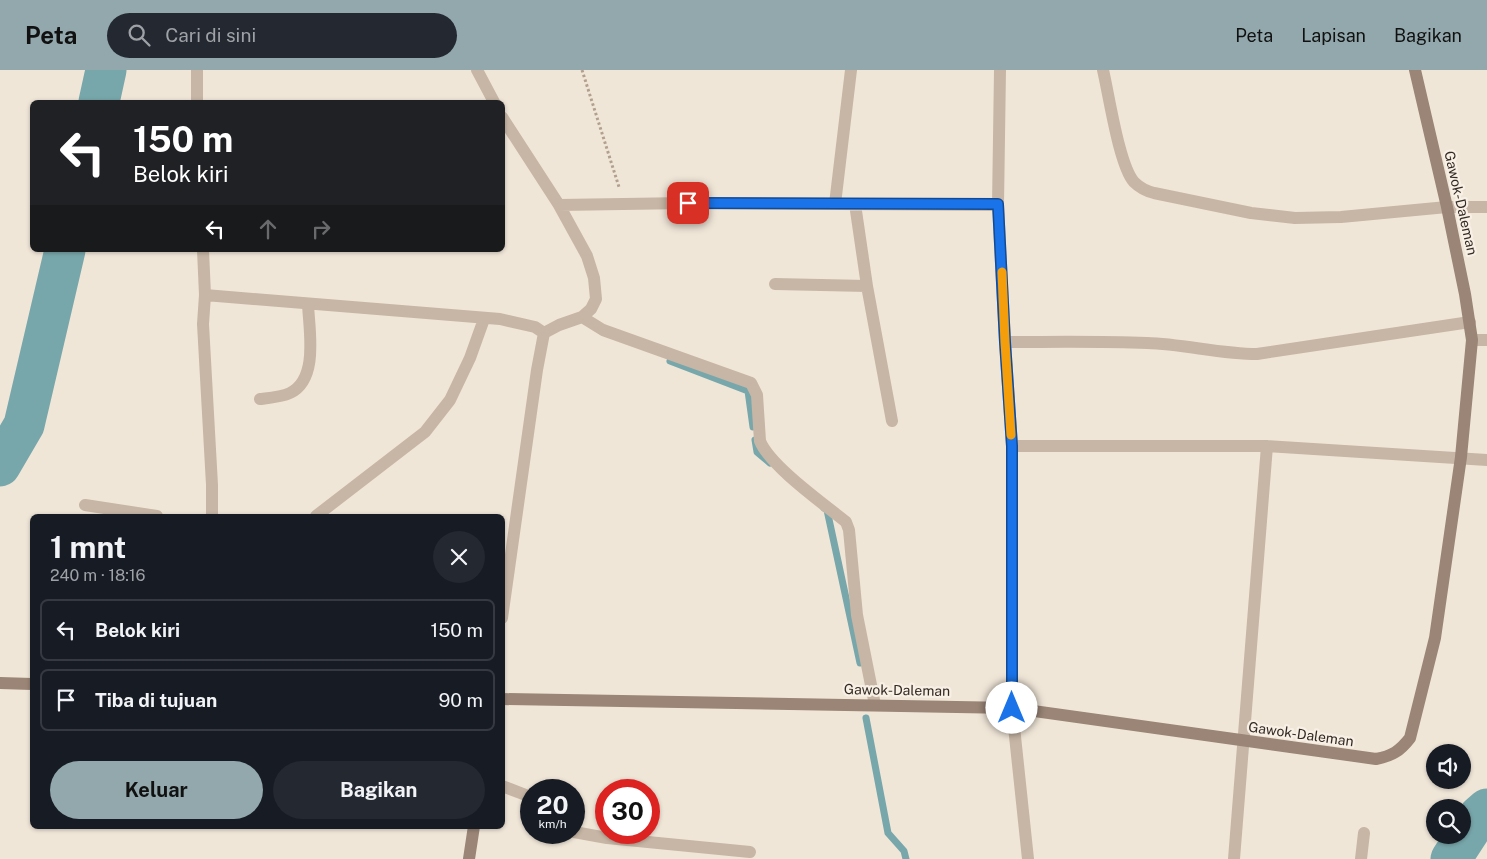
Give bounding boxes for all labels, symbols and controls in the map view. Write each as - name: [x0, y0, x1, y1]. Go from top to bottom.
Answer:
- search box: [107, 13, 457, 58]
- text: Peta: [25, 21, 77, 49]
- icon: search: [125, 21, 153, 49]
- text: Cari di sini: [165, 24, 256, 46]
- text: Peta: [1235, 25, 1273, 46]
- text: Lapisan: [1301, 25, 1366, 46]
- text: Bagikan: [1394, 25, 1462, 46]
- text: 150 m: [133, 119, 233, 160]
- icon: left: [50, 120, 115, 185]
- street label: Gawok-Daleman: [1441, 149, 1481, 257]
- text: Belok kiri: [133, 161, 229, 187]
- pin: [667, 182, 709, 224]
- icon: arrive: [674, 189, 702, 217]
- icon: left: [201, 215, 229, 243]
- icon: ahead: [254, 215, 282, 243]
- icon: right: [307, 215, 335, 243]
- text: 1 mnt: [50, 529, 126, 565]
- button: close: [433, 531, 485, 583]
- text: 240 m · 18:16: [50, 566, 145, 585]
- icon: left: [52, 616, 80, 644]
- text: Belok kiri: [95, 619, 180, 641]
- text: 150 m: [430, 619, 483, 641]
- street label: Gawok-Daleman: [844, 681, 950, 699]
- position arrow: [985, 681, 1037, 733]
- icon: arrive: [52, 686, 80, 714]
- text: Tiba di tujuan: [95, 689, 217, 711]
- text: 90 m: [439, 689, 483, 711]
- street label: Gawok-Daleman: [1247, 719, 1355, 749]
- map controls: [1426, 744, 1471, 844]
- button: sound: [1426, 744, 1471, 789]
- button: Keluar: [50, 761, 263, 819]
- button: Bagikan: [273, 761, 485, 819]
- speed limit sign: 30: [595, 779, 660, 844]
- text: 20: [537, 790, 569, 820]
- button: search: [1426, 799, 1471, 844]
- text: km/h: [538, 817, 567, 831]

